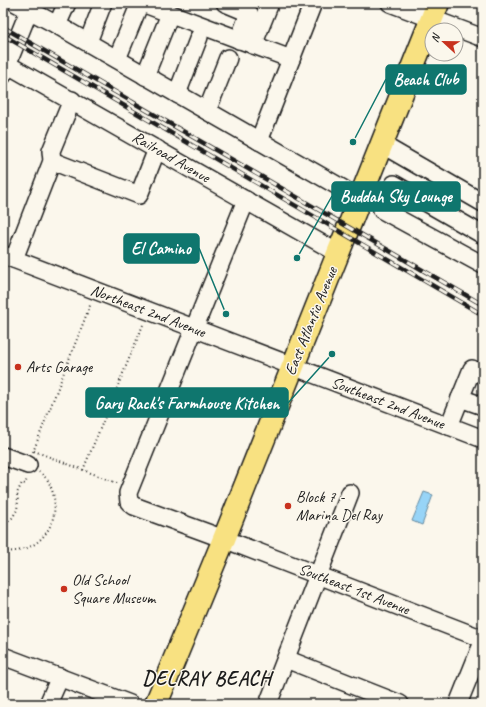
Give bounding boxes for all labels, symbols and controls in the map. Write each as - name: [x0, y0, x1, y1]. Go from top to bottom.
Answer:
- north arrow: [424, 22, 464, 62]
- text: N: [427, 30, 443, 44]
- callout: Beach Club: [386, 65, 466, 94]
- text: Beach Club: [394, 69, 460, 90]
- street label: Railroad Avenue: [129, 127, 215, 188]
- callout: Buddah Sky Lounge: [332, 182, 460, 211]
- text: Buddah Sky Lounge: [340, 186, 453, 207]
- callout: El Camino: [124, 234, 199, 263]
- text: El Camino: [131, 238, 193, 259]
- street label: East Atlantic Avenue: [280, 262, 342, 378]
- street label: Northeast 2nd Avenue: [88, 280, 210, 343]
- place label: Arts Garage: [26, 357, 94, 377]
- marker: Arts Garage: [13, 362, 23, 372]
- street label: Southeast 2nd Avenue: [328, 372, 449, 434]
- callout: Gary Rack's Farmhouse Kitchen: [86, 388, 288, 417]
- text: Gary Rack's Farmhouse Kitchen: [95, 393, 280, 414]
- place label: Block 7 - Marina Del Ray: [296, 487, 383, 525]
- marker: Block 7 - Marina Del Ray: [283, 501, 293, 511]
- street label: Southeast 1st Avenue: [296, 559, 414, 620]
- place label: Old School Square Museum: [72, 570, 157, 608]
- marker: Old School Square Museum: [59, 584, 69, 594]
- district label: DELRAY BEACH: [142, 666, 274, 691]

